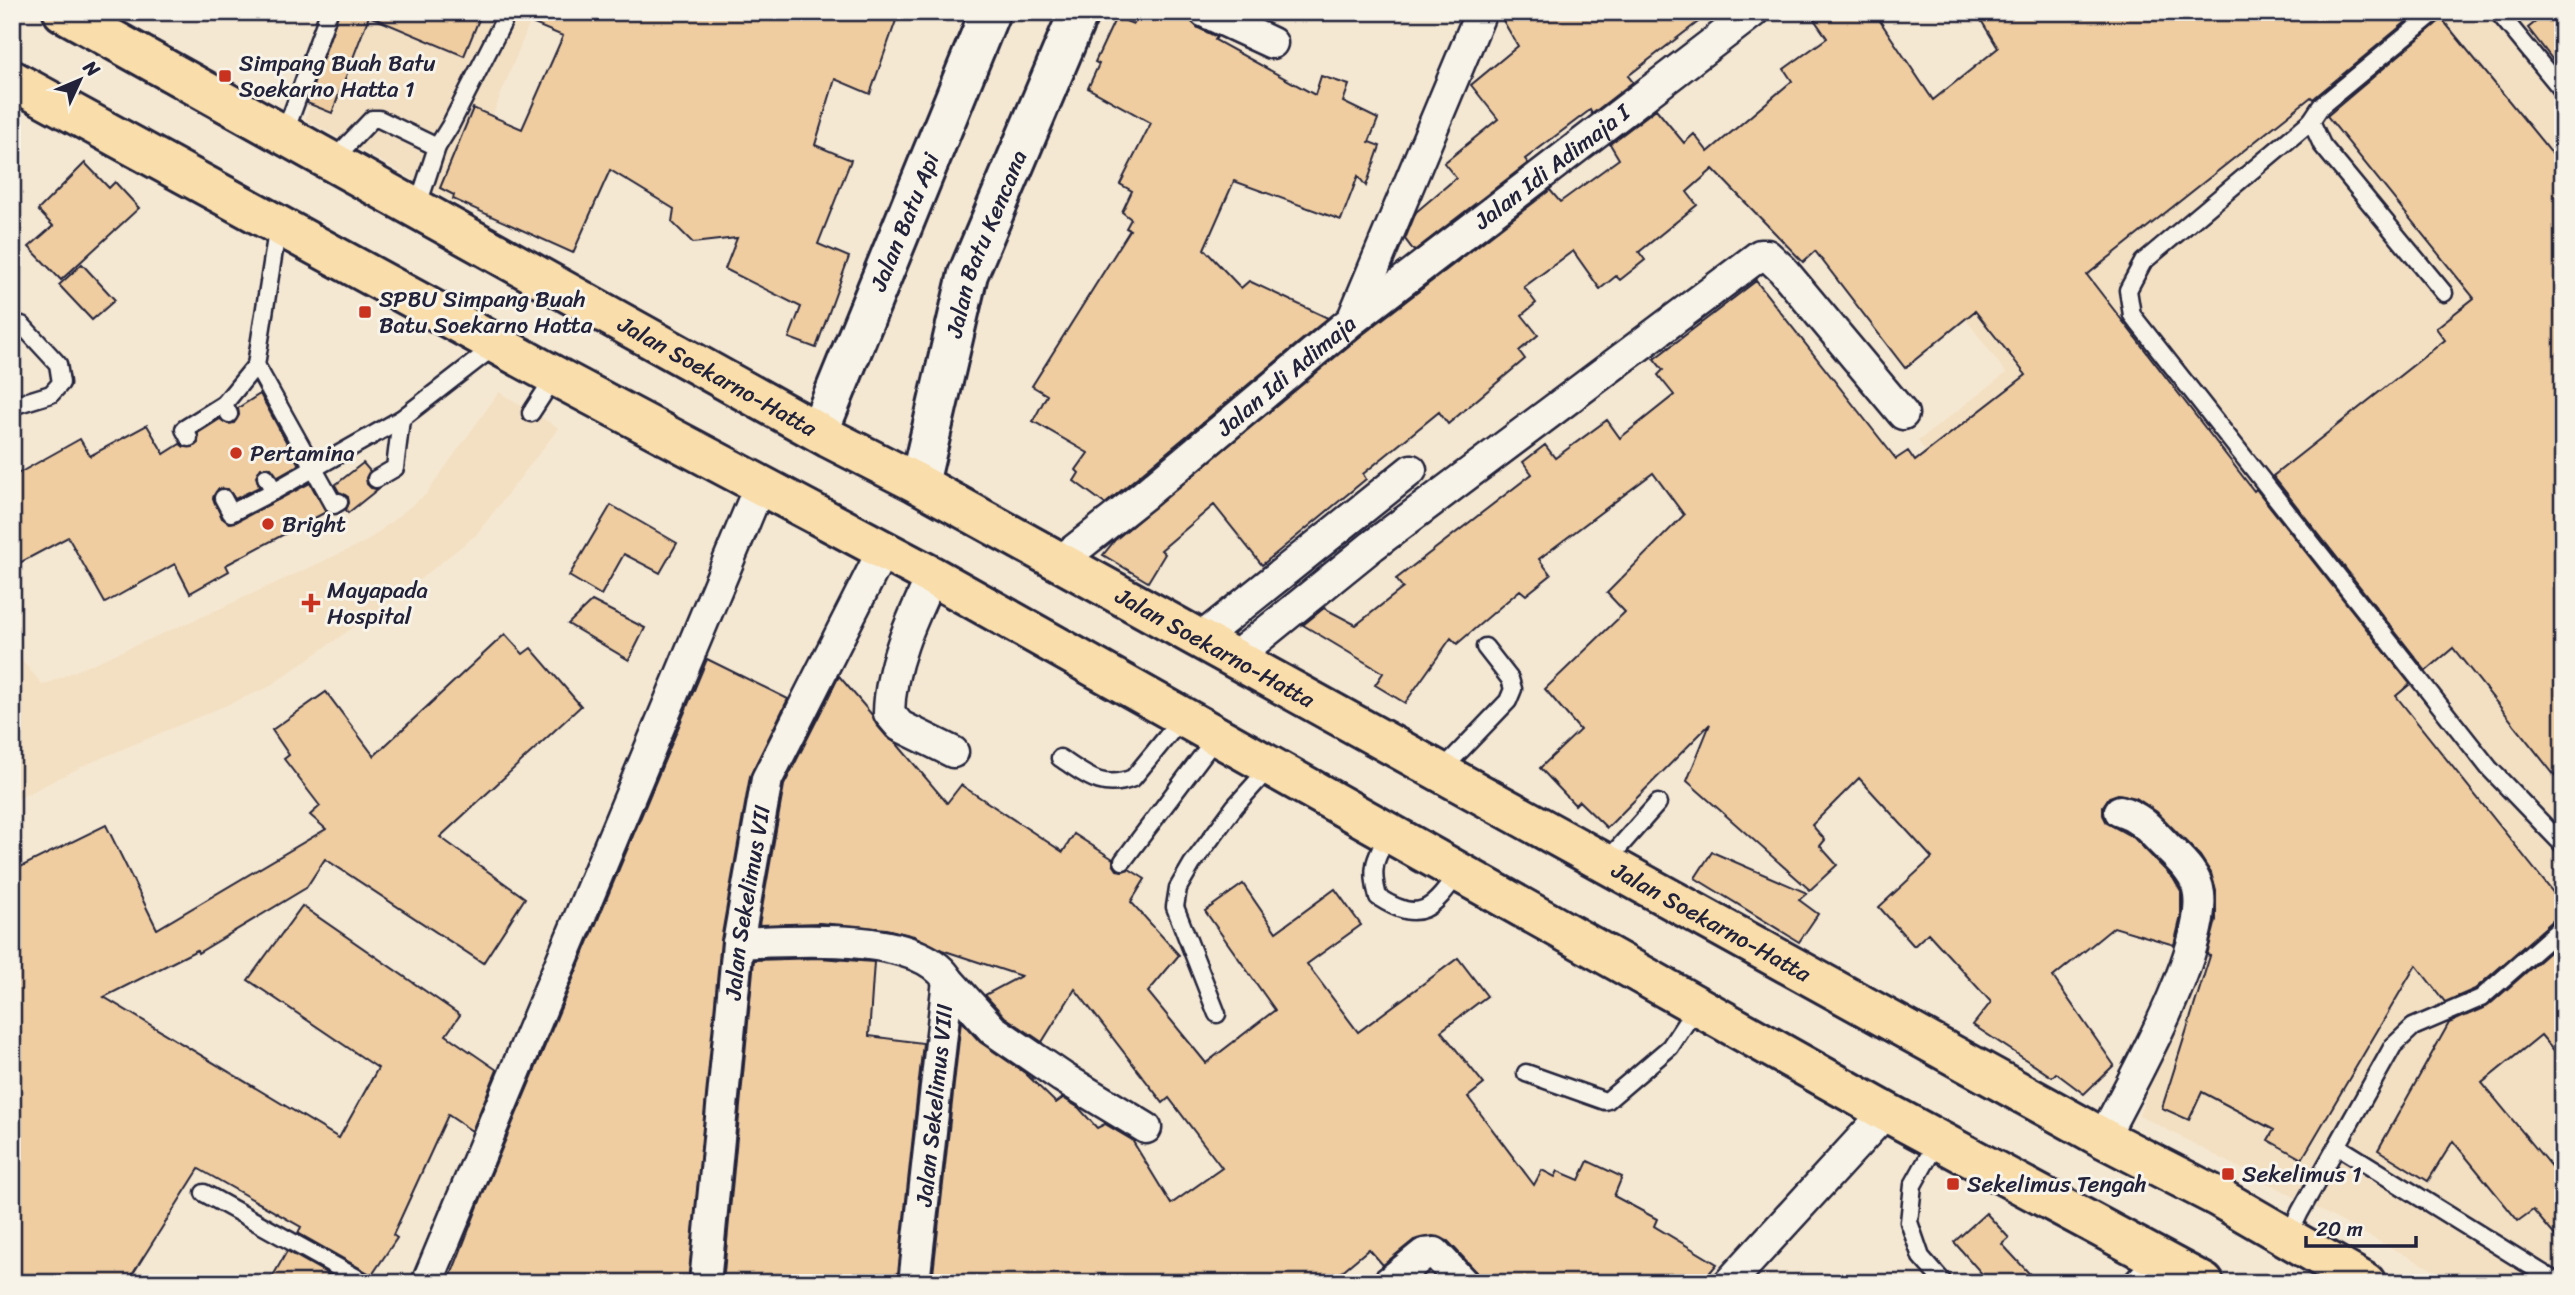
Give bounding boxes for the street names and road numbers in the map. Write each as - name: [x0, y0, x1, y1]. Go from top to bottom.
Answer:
- street label: Jalan Idi Adimaja I: [1464, 92, 1641, 241]
- street label: Jalan Batu Kencana: [934, 143, 1039, 343]
- street label: Jalan Batu Api: [858, 146, 952, 298]
- street label: Jalan Soekarno-Hatta: [609, 304, 825, 449]
- street label: Jalan Idi Adimaja: [1206, 304, 1366, 448]
- street label: Jalan Soekarno-Hatta: [1107, 576, 1323, 720]
- street label: Jalan Sekelimus VII: [712, 802, 783, 1003]
- street label: Jalan Soekarno-Hatta: [1603, 850, 1819, 994]
- street label: Jalan Sekelimus VIII: [903, 1002, 966, 1209]

